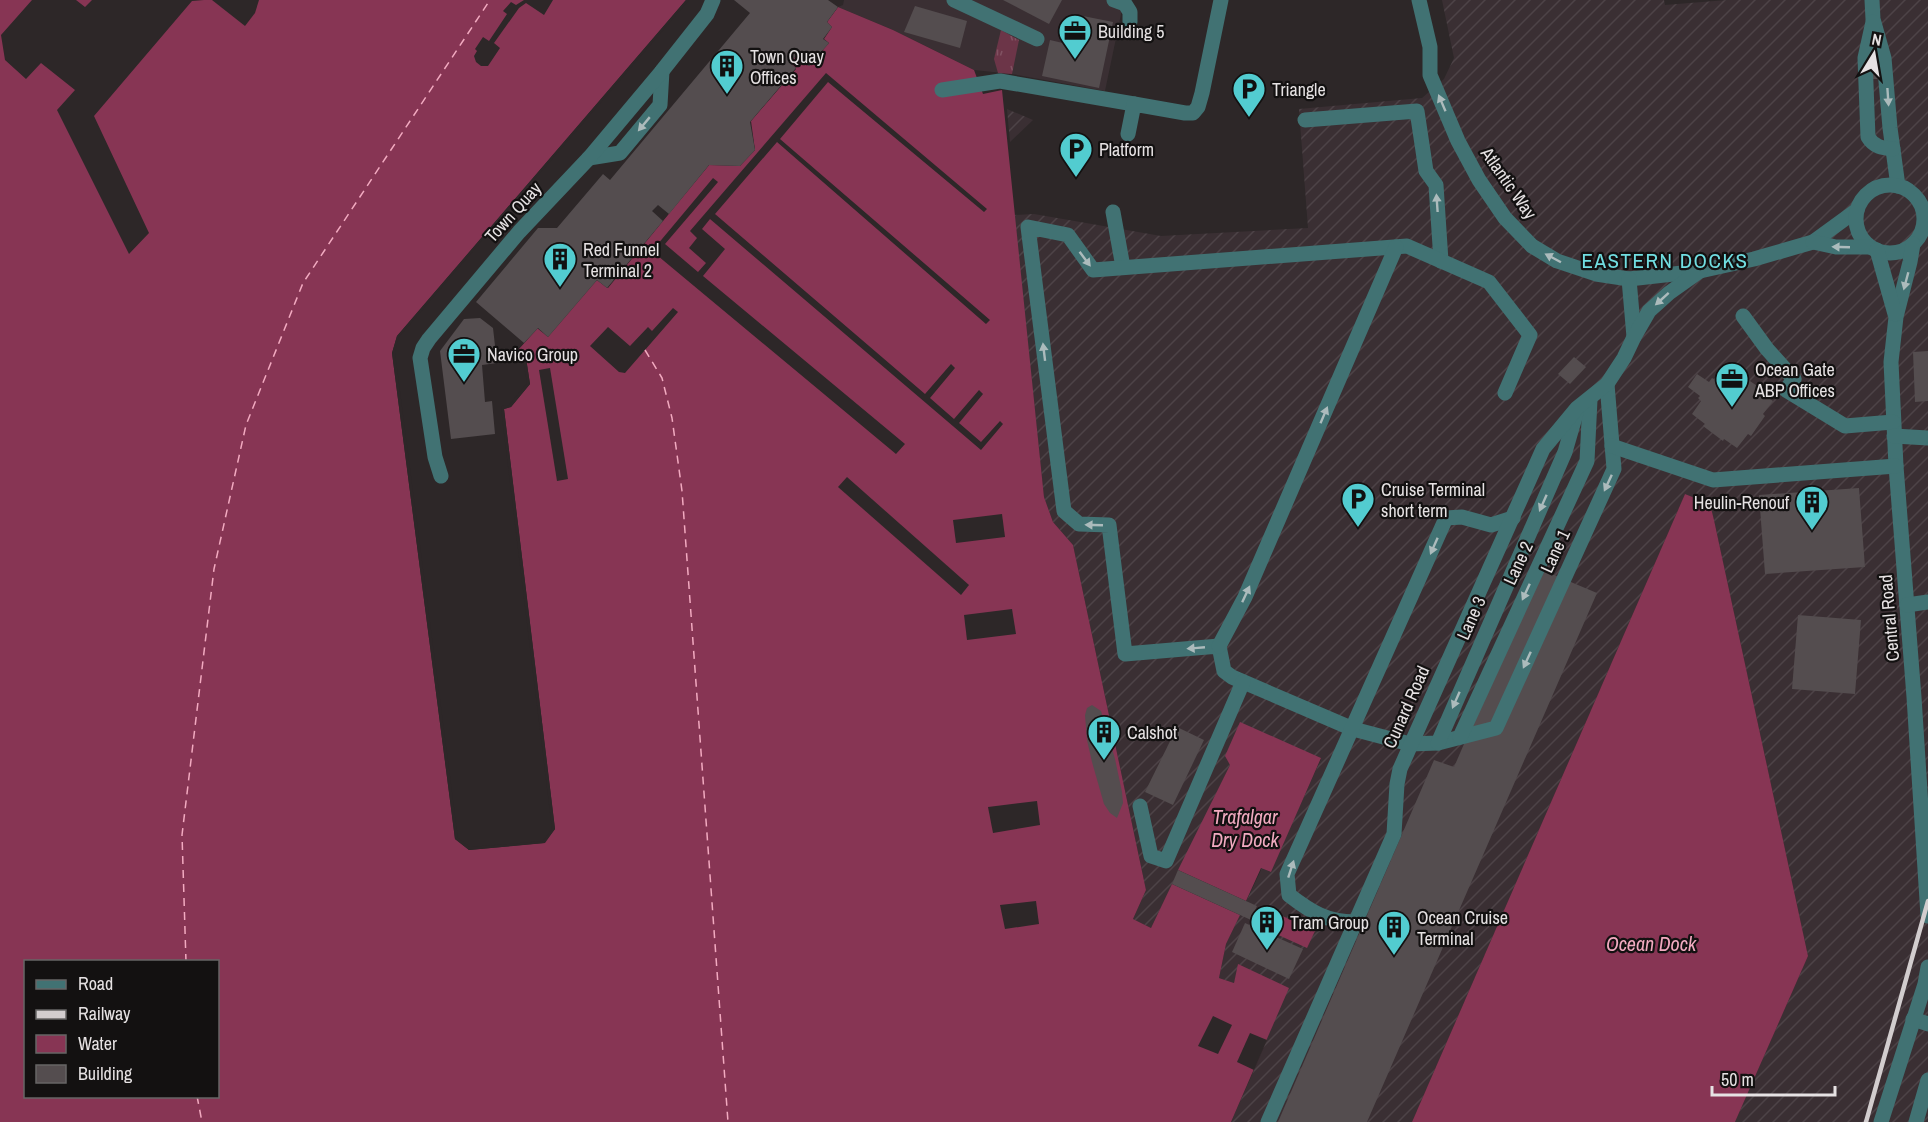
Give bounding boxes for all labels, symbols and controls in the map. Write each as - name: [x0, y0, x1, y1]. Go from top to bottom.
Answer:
- office icon: Building 5: [1057, 13, 1093, 60]
- place label: Building 5: [1098, 19, 1164, 44]
- north arrow: [1844, 24, 1904, 84]
- text: N: [1870, 28, 1884, 51]
- place label: Town Quay Offices: [750, 44, 824, 90]
- building icon: Town Quay Offices: [709, 48, 745, 95]
- parking icon: Triangle: [1231, 71, 1267, 118]
- place label: Triangle: [1272, 77, 1326, 102]
- one-way arrow: [1883, 88, 1892, 107]
- one-way arrow: [1437, 94, 1446, 112]
- one-way arrow: [638, 116, 651, 131]
- parking icon: Platform: [1058, 131, 1094, 178]
- place label: Platform: [1099, 137, 1154, 162]
- street label: Atlantic Way: [1475, 141, 1543, 224]
- street label: Town Quay: [479, 176, 547, 248]
- one-way arrow: [1432, 193, 1442, 212]
- place label: Red Funnel Terminal 2: [583, 237, 659, 283]
- building icon: Red Funnel Terminal 2: [542, 241, 578, 288]
- one-way arrow: [1832, 242, 1851, 251]
- district label: EASTERN DOCKS: [1582, 246, 1748, 275]
- one-way arrow: [1079, 250, 1091, 266]
- one-way arrow: [1544, 253, 1561, 263]
- one-way arrow: [1900, 272, 1910, 290]
- one-way arrow: [1655, 292, 1670, 305]
- office icon: Navico Group: [446, 336, 482, 383]
- place label: Navico Group: [487, 342, 578, 367]
- one-way arrow: [1039, 342, 1049, 361]
- place label: Ocean Gate ABP Offices: [1754, 357, 1835, 403]
- office icon: Ocean Gate ABP Offices: [1714, 361, 1750, 408]
- one-way arrow: [1319, 406, 1329, 424]
- one-way arrow: [1603, 474, 1612, 491]
- place label: Cruise Terminal short term: [1381, 477, 1485, 523]
- parking icon: Cruise Terminal short term: [1340, 481, 1376, 528]
- building icon: Heulin-Renouf: [1794, 484, 1830, 531]
- place label: Heulin-Renouf: [1694, 490, 1790, 515]
- one-way arrow: [1538, 494, 1548, 512]
- one-way arrow: [1084, 520, 1103, 529]
- street label: Lane 1: [1534, 525, 1576, 577]
- street label: Lane 2: [1497, 537, 1539, 589]
- one-way arrow: [1429, 538, 1438, 555]
- street label: Central Road: [1873, 574, 1905, 662]
- one-way arrow: [1522, 584, 1531, 601]
- one-way arrow: [1242, 586, 1251, 603]
- street label: Lane 3: [1450, 592, 1492, 644]
- one-way arrow: [1187, 643, 1206, 653]
- one-way arrow: [1522, 652, 1531, 669]
- street label: Cunard Road: [1377, 662, 1435, 752]
- one-way arrow: [1451, 692, 1461, 710]
- building icon: Calshot: [1086, 714, 1122, 761]
- place label: Calshot: [1127, 720, 1177, 745]
- water label: Trafalgar Dry Dock: [1211, 803, 1280, 853]
- one-way arrow: [1287, 860, 1296, 878]
- building icon: Tram Group: [1249, 904, 1285, 951]
- place label: Ocean Cruise Terminal: [1417, 905, 1508, 951]
- building icon: Ocean Cruise Terminal: [1376, 909, 1412, 956]
- place label: Tram Group: [1290, 910, 1369, 935]
- water label: Ocean Dock: [1606, 930, 1697, 957]
- legend: [24, 960, 219, 1098]
- text: Road: [78, 971, 113, 996]
- text: Railway: [78, 1001, 131, 1026]
- text: Water: [78, 1031, 117, 1056]
- scale bar: [1712, 1059, 1835, 1097]
- text: Building: [78, 1061, 133, 1086]
- text: 50 m: [1721, 1067, 1754, 1092]

